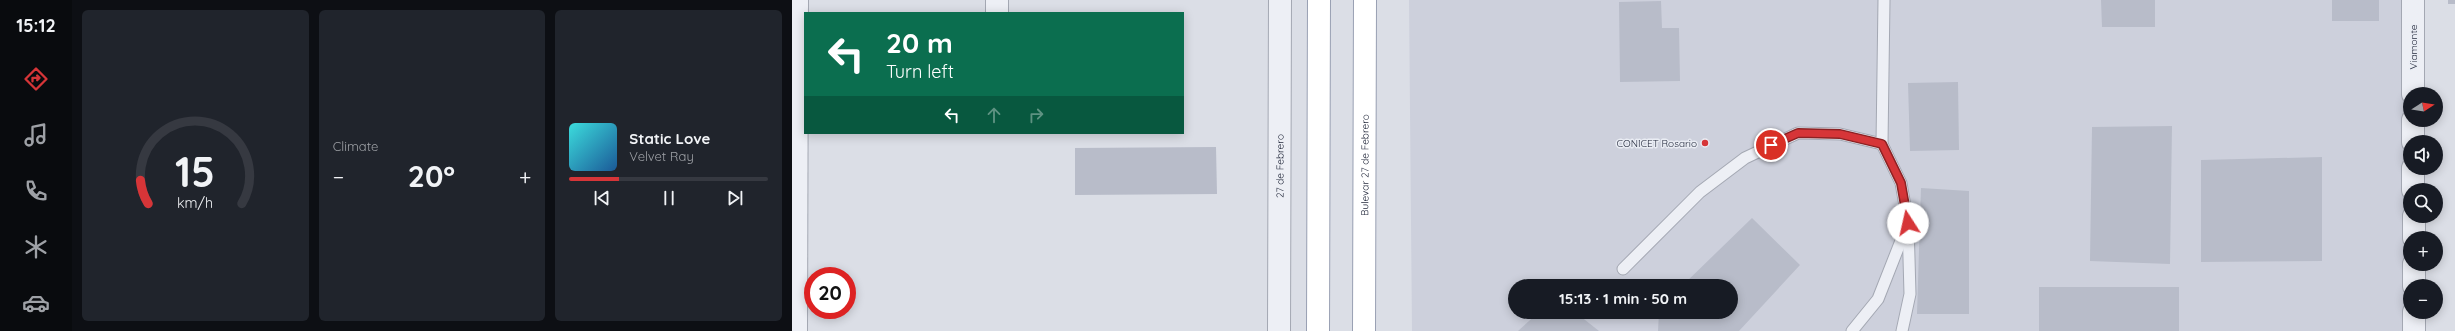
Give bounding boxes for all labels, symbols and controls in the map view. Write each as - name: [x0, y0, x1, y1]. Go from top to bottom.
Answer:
- text: 15:12: [16, 14, 56, 37]
- street label: Viamonte: [2407, 24, 2420, 69]
- text: 20 m: [886, 25, 953, 60]
- icon: left: [820, 28, 872, 80]
- text: Turn left: [886, 60, 954, 83]
- icon: directions: [22, 65, 50, 93]
- north arrow: [2403, 87, 2443, 127]
- map controls: [2403, 87, 2443, 319]
- icon: left: [941, 104, 963, 126]
- icon: ahead: [983, 104, 1005, 126]
- icon: right: [1025, 104, 1047, 126]
- street label: Bulevar 27 de Febrero: [1358, 114, 1371, 216]
- icon: music: [22, 121, 50, 149]
- pin: [1754, 128, 1788, 162]
- text: Static Love: [629, 129, 710, 148]
- street label: 27 de Febrero: [1273, 134, 1286, 198]
- icon: arrive: [1760, 134, 1782, 156]
- button: sound: [2403, 135, 2443, 175]
- place label: CONICET Rosario: [1617, 137, 1697, 150]
- text: Climate: [333, 138, 378, 154]
- marker: CONICET Rosario: [1700, 138, 1710, 148]
- text: 15: [175, 144, 215, 196]
- text: Velvet Ray: [629, 148, 694, 164]
- text: 20°: [408, 157, 455, 195]
- text: −: [333, 163, 344, 191]
- text: +: [519, 163, 531, 191]
- icon: phone: [22, 177, 50, 205]
- button: search: [2403, 183, 2443, 223]
- icon: previous: [591, 187, 613, 209]
- icon: pause: [658, 187, 680, 209]
- icon: next: [724, 187, 746, 209]
- text: km/h: [177, 193, 213, 211]
- position arrow: [1887, 202, 1929, 244]
- button: +: [2403, 231, 2443, 271]
- icon: climate: [22, 233, 50, 261]
- speed limit sign: 20: [804, 267, 856, 319]
- button: −: [2403, 279, 2443, 319]
- icon: car: [22, 289, 50, 317]
- text: 15:13 · 1 min · 50 m: [1559, 289, 1687, 308]

